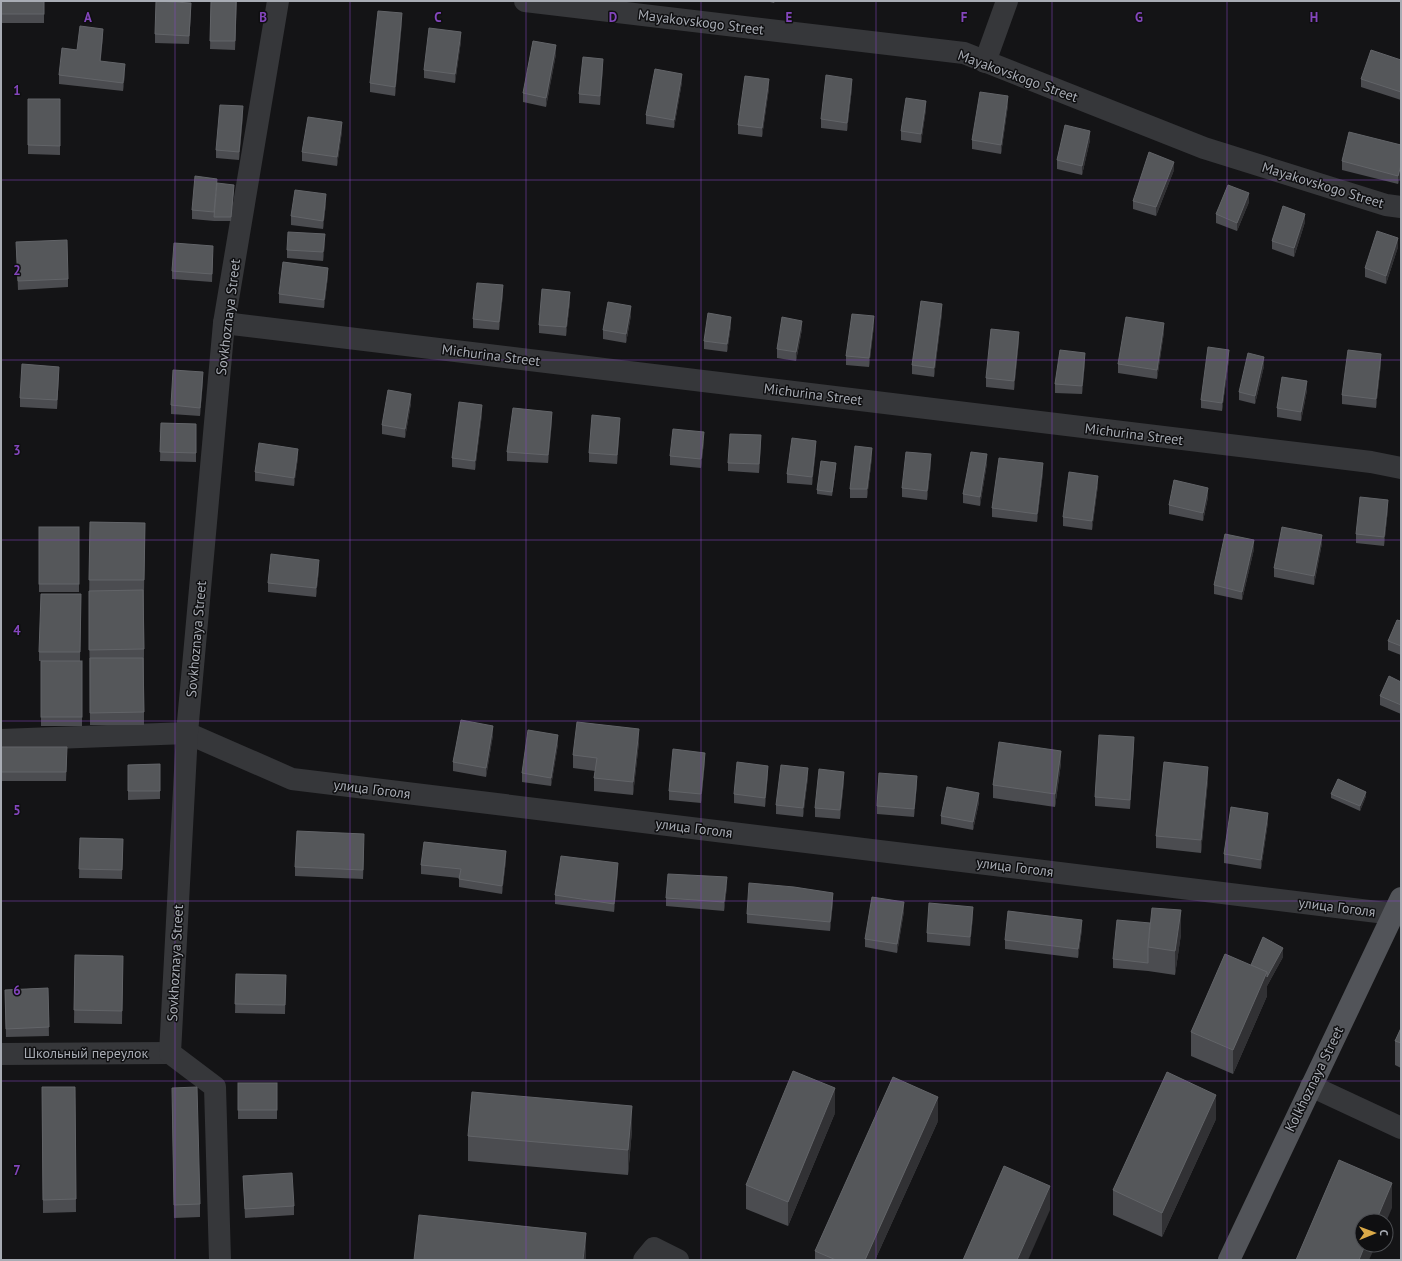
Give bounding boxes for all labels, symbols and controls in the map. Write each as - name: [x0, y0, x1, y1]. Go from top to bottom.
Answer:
- street label: Mayakovskogo Street: [637, 5, 765, 39]
- text: A: [84, 9, 92, 26]
- text: B: [259, 9, 267, 26]
- text: C: [434, 9, 442, 26]
- text: D: [609, 9, 617, 26]
- text: E: [786, 9, 793, 26]
- text: F: [961, 9, 968, 26]
- text: G: [1135, 9, 1143, 26]
- text: H: [1310, 9, 1318, 26]
- street label: Mayakovskogo Street: [955, 46, 1081, 106]
- text: 1: [13, 82, 21, 99]
- street label: Mayakovskogo Street: [1260, 158, 1386, 212]
- street label: Sovkhoznaya Street: [212, 258, 244, 376]
- text: 2: [13, 262, 21, 279]
- street label: Michurina Street: [441, 340, 541, 370]
- street label: Michurina Street: [763, 379, 863, 409]
- street label: Michurina Street: [1084, 419, 1184, 449]
- text: 3: [13, 442, 21, 459]
- street label: Sovkhoznaya Street: [182, 580, 210, 698]
- text: 4: [13, 622, 21, 639]
- street label: улица Гоголя: [332, 775, 412, 803]
- text: 5: [13, 802, 21, 819]
- street label: улица Гоголя: [654, 814, 734, 842]
- street label: улица Гоголя: [975, 853, 1055, 881]
- street label: улица Гоголя: [1297, 893, 1377, 921]
- street label: Sovkhoznaya Street: [163, 904, 187, 1022]
- text: 6: [13, 982, 21, 999]
- street label: Kolkhoznaya Street: [1281, 1023, 1347, 1135]
- street label: Школьный переулок: [24, 1044, 149, 1062]
- text: 7: [13, 1162, 21, 1179]
- north arrow: [1354, 1213, 1394, 1253]
- text: С: [1377, 1230, 1391, 1236]

